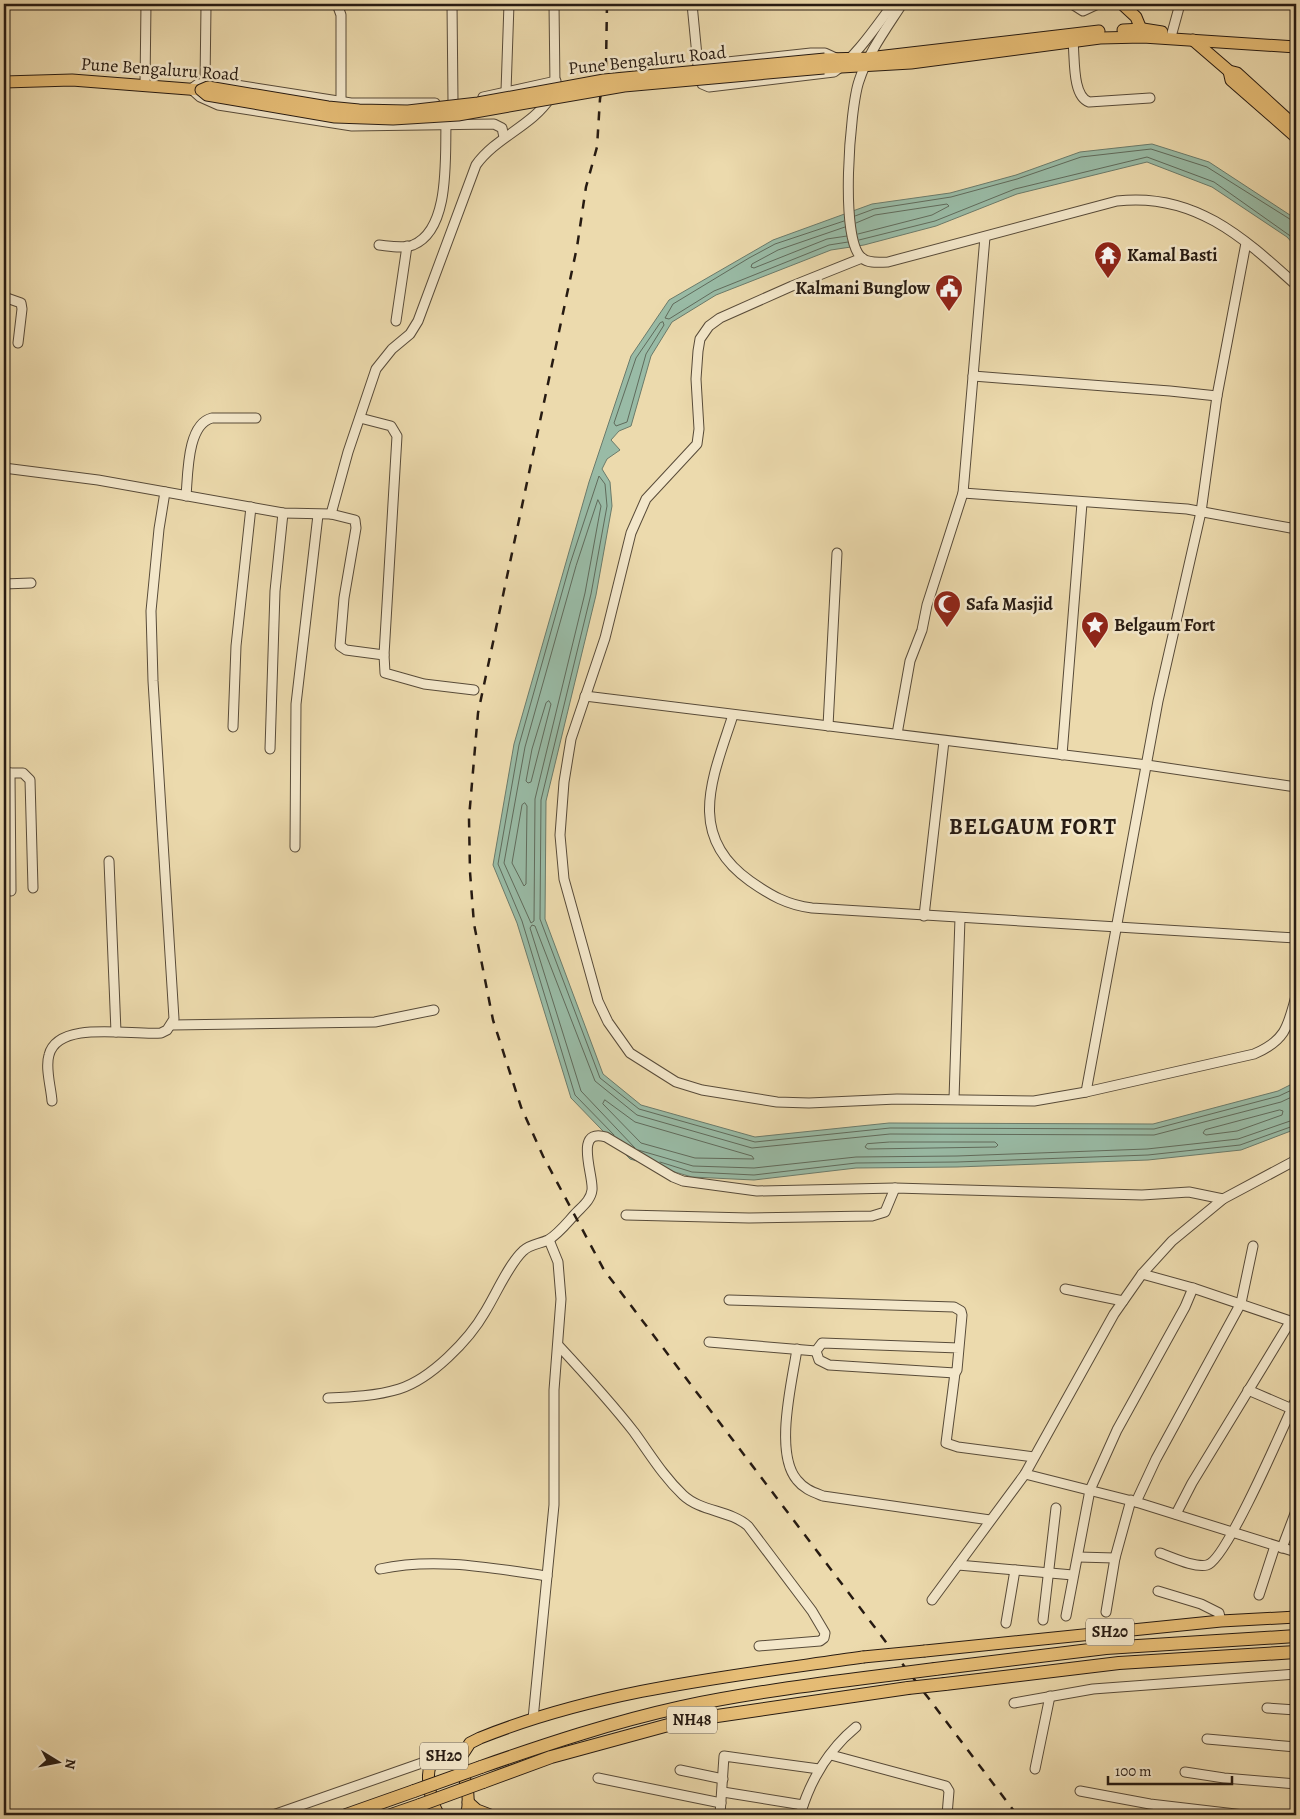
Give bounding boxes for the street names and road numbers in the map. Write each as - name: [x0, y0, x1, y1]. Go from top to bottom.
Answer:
- street label: Pune Bengaluru Road: [567, 40, 727, 80]
- street label: Pune Bengaluru Road: [80, 51, 240, 87]
- road number: SH20: [1086, 1618, 1134, 1645]
- road number: NH48: [667, 1706, 717, 1734]
- road number: SH20: [420, 1742, 468, 1770]

